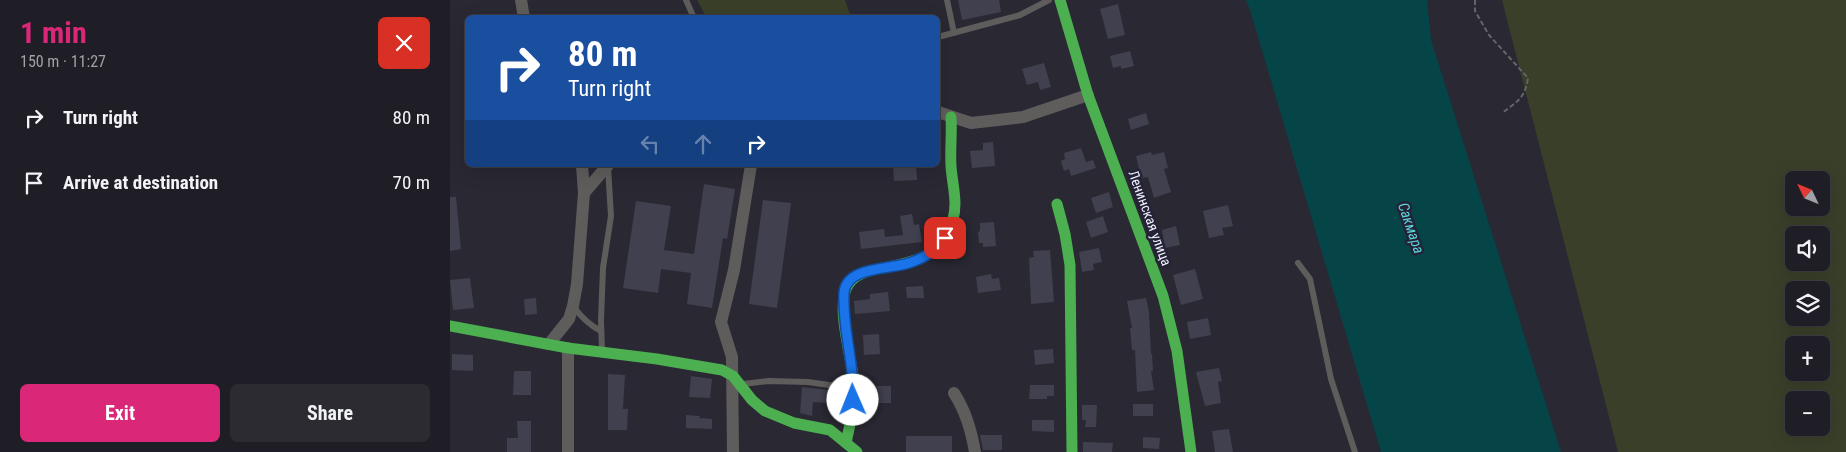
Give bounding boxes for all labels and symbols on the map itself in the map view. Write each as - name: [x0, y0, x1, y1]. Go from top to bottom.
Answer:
- street label: Ленинская улица: [1125, 168, 1175, 268]
- north arrow: [1785, 171, 1830, 216]
- water label: Сакмара: [1394, 200, 1428, 256]
- pin: [924, 217, 966, 259]
- position arrow: [826, 373, 878, 425]

